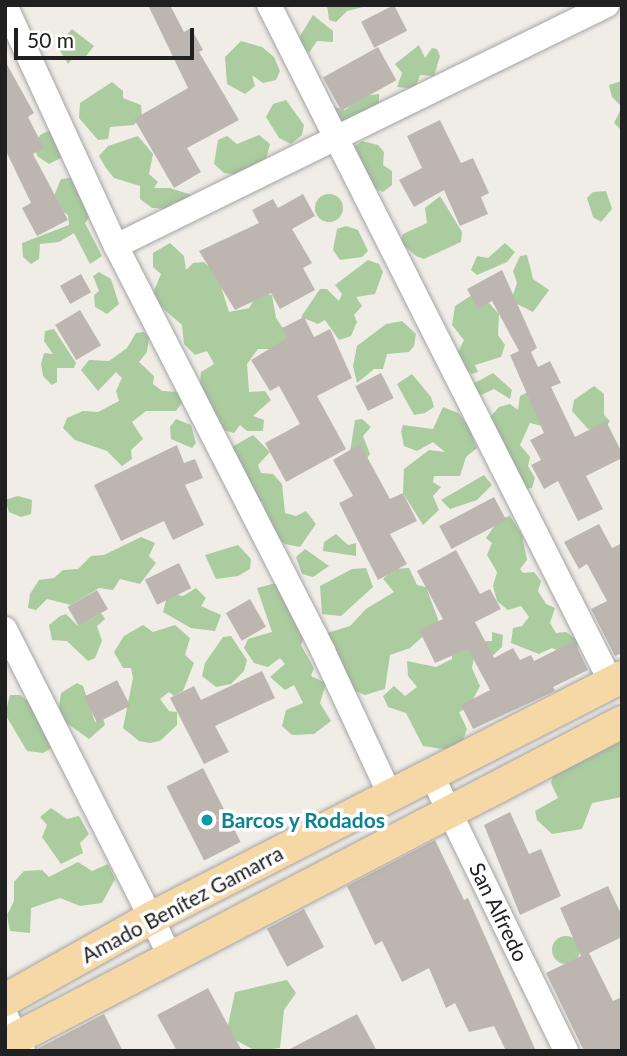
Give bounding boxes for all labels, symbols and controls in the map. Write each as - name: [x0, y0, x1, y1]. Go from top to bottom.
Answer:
- scale bar: [18, 14, 198, 58]
- text: 50 m: [27, 27, 74, 52]
- place label: Barcos y Rodados: [221, 807, 386, 833]
- marker: Barcos y Rodados: [199, 812, 215, 828]
- street label: Amado Benítez Gamarra: [77, 840, 287, 968]
- street label: San Alfredo: [464, 858, 534, 966]

